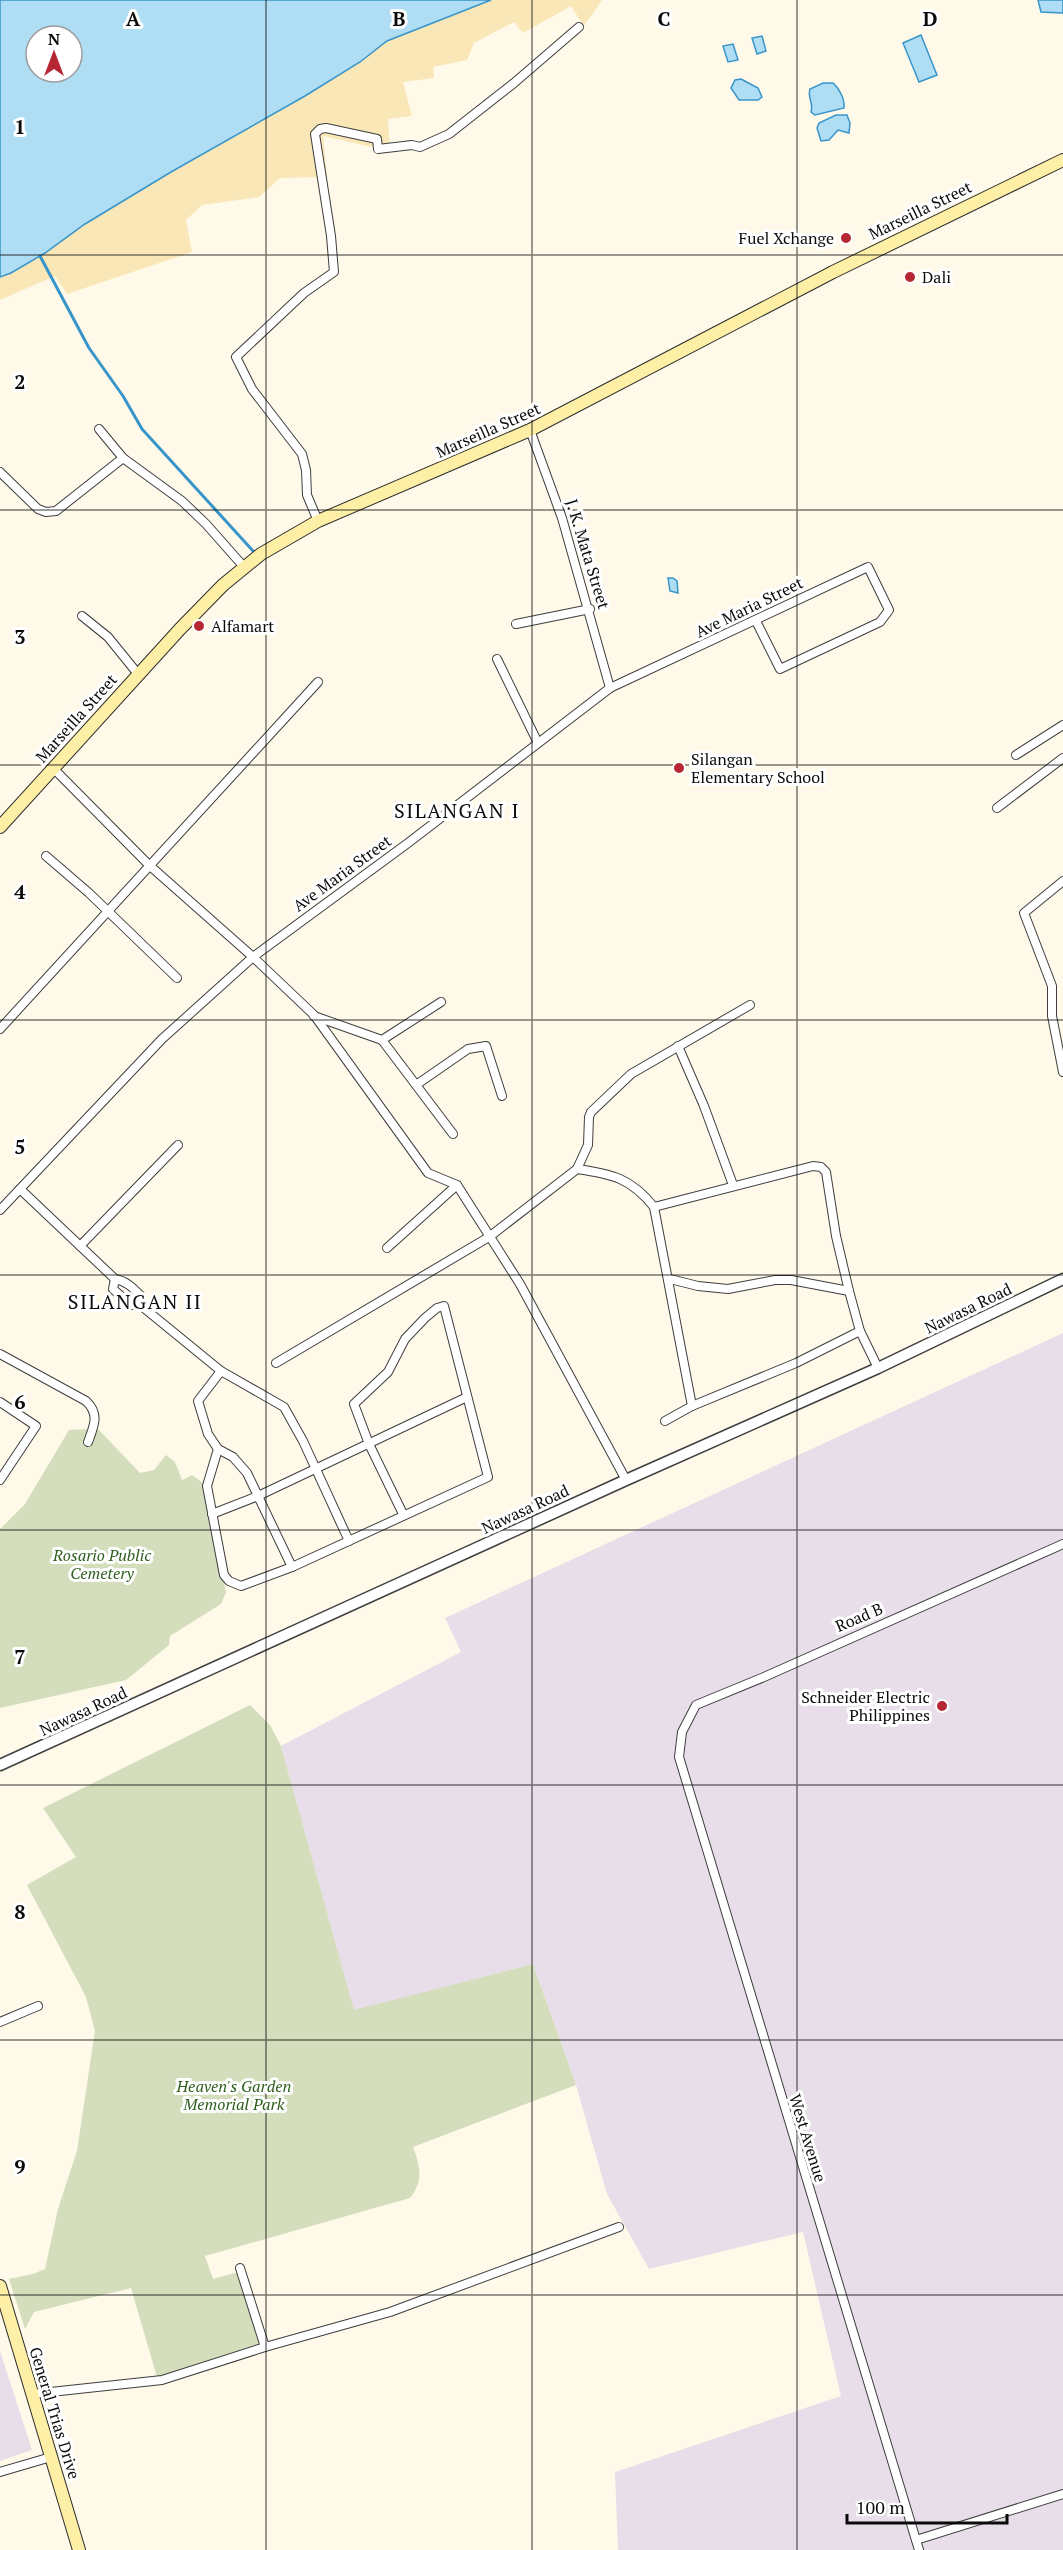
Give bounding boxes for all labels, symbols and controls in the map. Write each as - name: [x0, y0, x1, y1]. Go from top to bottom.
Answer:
- text: A: [126, 5, 141, 32]
- text: B: [393, 5, 406, 32]
- text: C: [657, 5, 671, 32]
- text: D: [923, 5, 937, 32]
- north arrow: [24, 24, 84, 84]
- text: N: [48, 28, 60, 50]
- text: 1: [14, 113, 26, 140]
- street label: Marseilla Street: [865, 176, 975, 244]
- place label: Fuel Xchange: [739, 227, 834, 249]
- marker: Fuel Xchange: [839, 231, 853, 245]
- place label: Dali: [922, 266, 951, 288]
- marker: Dali: [903, 270, 917, 284]
- text: 2: [14, 368, 26, 395]
- street label: Marseilla Street: [432, 397, 544, 463]
- street label: J. K. Mata Street: [561, 496, 615, 612]
- street label: Ave Maria Street: [692, 571, 807, 643]
- place label: Alfamart: [211, 615, 274, 637]
- marker: Alfamart: [192, 619, 206, 633]
- text: 3: [14, 623, 26, 650]
- street label: Marseilla Street: [30, 669, 122, 767]
- place label: Silangan Elementary School: [691, 748, 825, 788]
- marker: Silangan Elementary School: [672, 761, 686, 775]
- district label: SILANGAN I: [394, 797, 520, 824]
- street label: Ave Maria Street: [288, 830, 396, 916]
- text: 4: [14, 878, 26, 905]
- text: 5: [14, 1133, 26, 1160]
- street label: Nawasa Road: [921, 1277, 1015, 1339]
- district label: SILANGAN II: [68, 1288, 202, 1315]
- text: 6: [14, 1388, 26, 1415]
- street label: Nawasa Road: [478, 1479, 572, 1539]
- park label: Rosario Public Cemetery: [52, 1544, 151, 1584]
- street label: Road B: [832, 1597, 886, 1637]
- text: 7: [14, 1643, 26, 1670]
- street label: Nawasa Road: [36, 1681, 130, 1741]
- place label: Schneider Electric Philippines: [801, 1686, 930, 1726]
- marker: Schneider Electric Philippines: [935, 1699, 949, 1713]
- text: 8: [14, 1898, 26, 1925]
- park label: Heaven's Garden Memorial Park: [176, 2075, 291, 2115]
- street label: West Avenue: [784, 2091, 832, 2185]
- text: 9: [14, 2153, 26, 2180]
- street label: General Trias Drive: [24, 2344, 86, 2482]
- scale bar: [847, 2487, 1008, 2525]
- text: 100 m: [856, 2495, 905, 2519]

